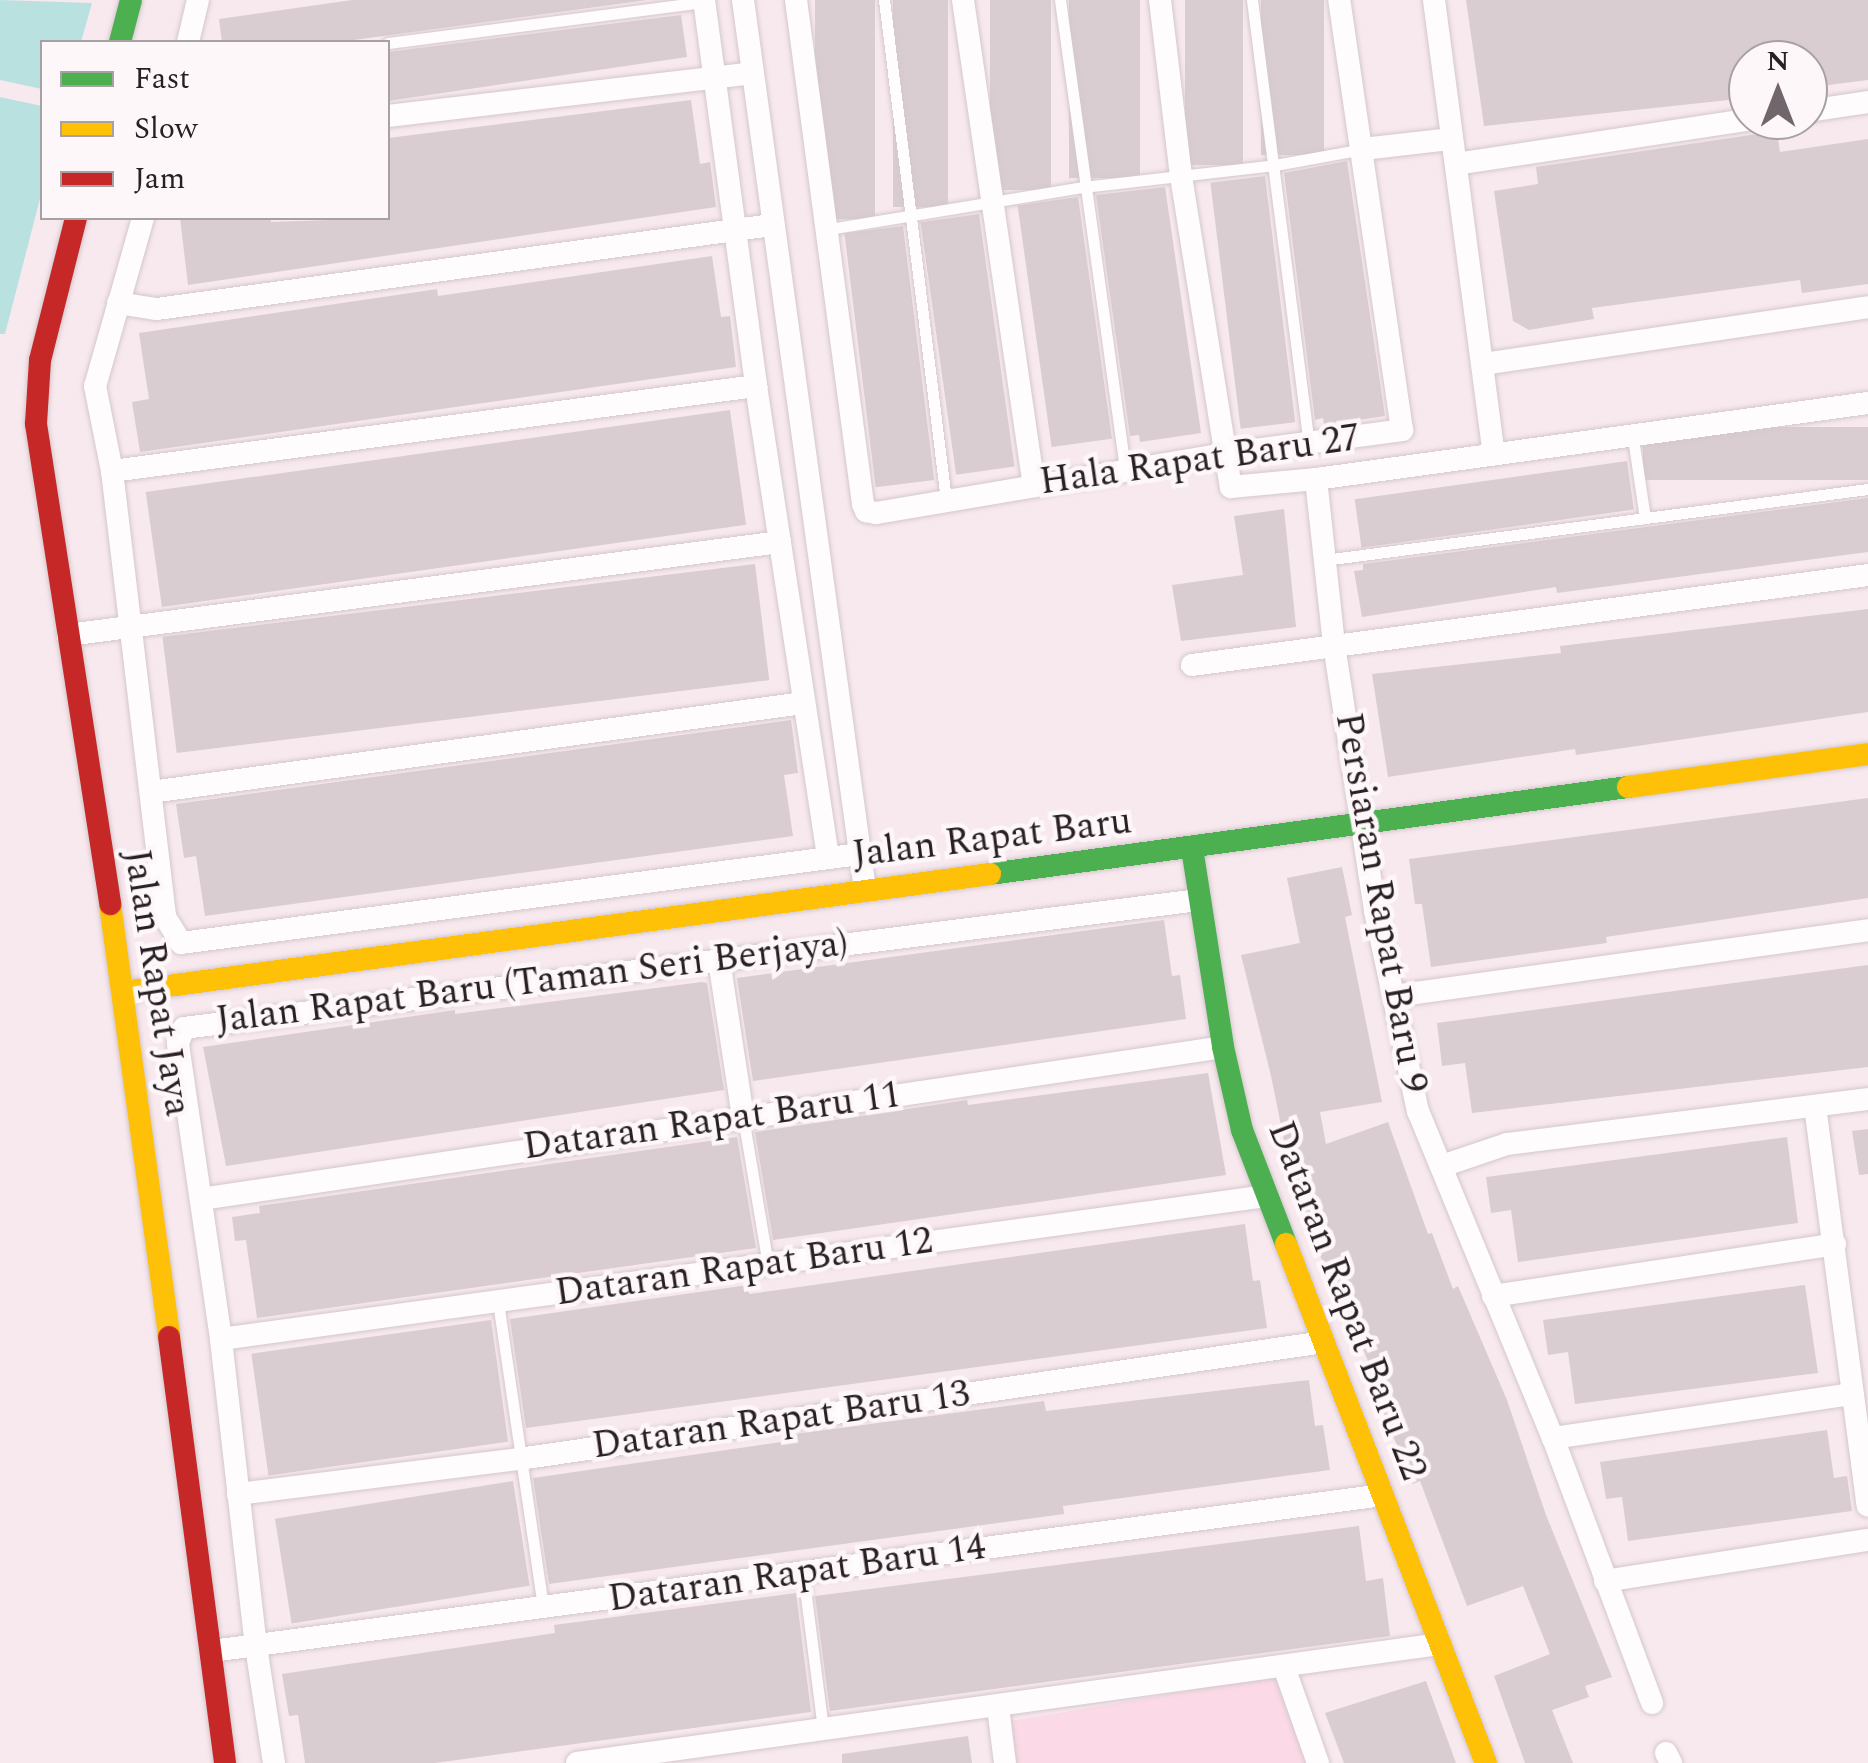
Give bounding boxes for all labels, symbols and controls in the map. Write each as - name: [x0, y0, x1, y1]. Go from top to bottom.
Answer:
- legend: [40, 40, 390, 220]
- north arrow: [1728, 40, 1828, 140]
- text: N: [1767, 40, 1789, 83]
- text: Fast: [134, 56, 190, 102]
- text: Slow: [134, 106, 198, 152]
- text: Jam: [134, 156, 185, 202]
- street label: Hala Rapat Baru 27: [1037, 416, 1363, 506]
- street label: Persiaran Rapat Baru 9: [1324, 709, 1436, 1097]
- street label: Jalan Rapat Baru: [850, 799, 1134, 879]
- street label: Jalan Rapat Jaya: [112, 846, 200, 1120]
- street label: Jalan Rapat Baru (Taman Seri Berjaya): [213, 922, 851, 1044]
- street label: Dataran Rapat Baru 11: [520, 1073, 904, 1171]
- street label: Dataran Rapat Baru 22: [1257, 1115, 1435, 1487]
- street label: Dataran Rapat Baru 12: [552, 1219, 936, 1317]
- street label: Dataran Rapat Baru 13: [589, 1372, 973, 1470]
- street label: Dataran Rapat Baru 14: [605, 1525, 989, 1623]

